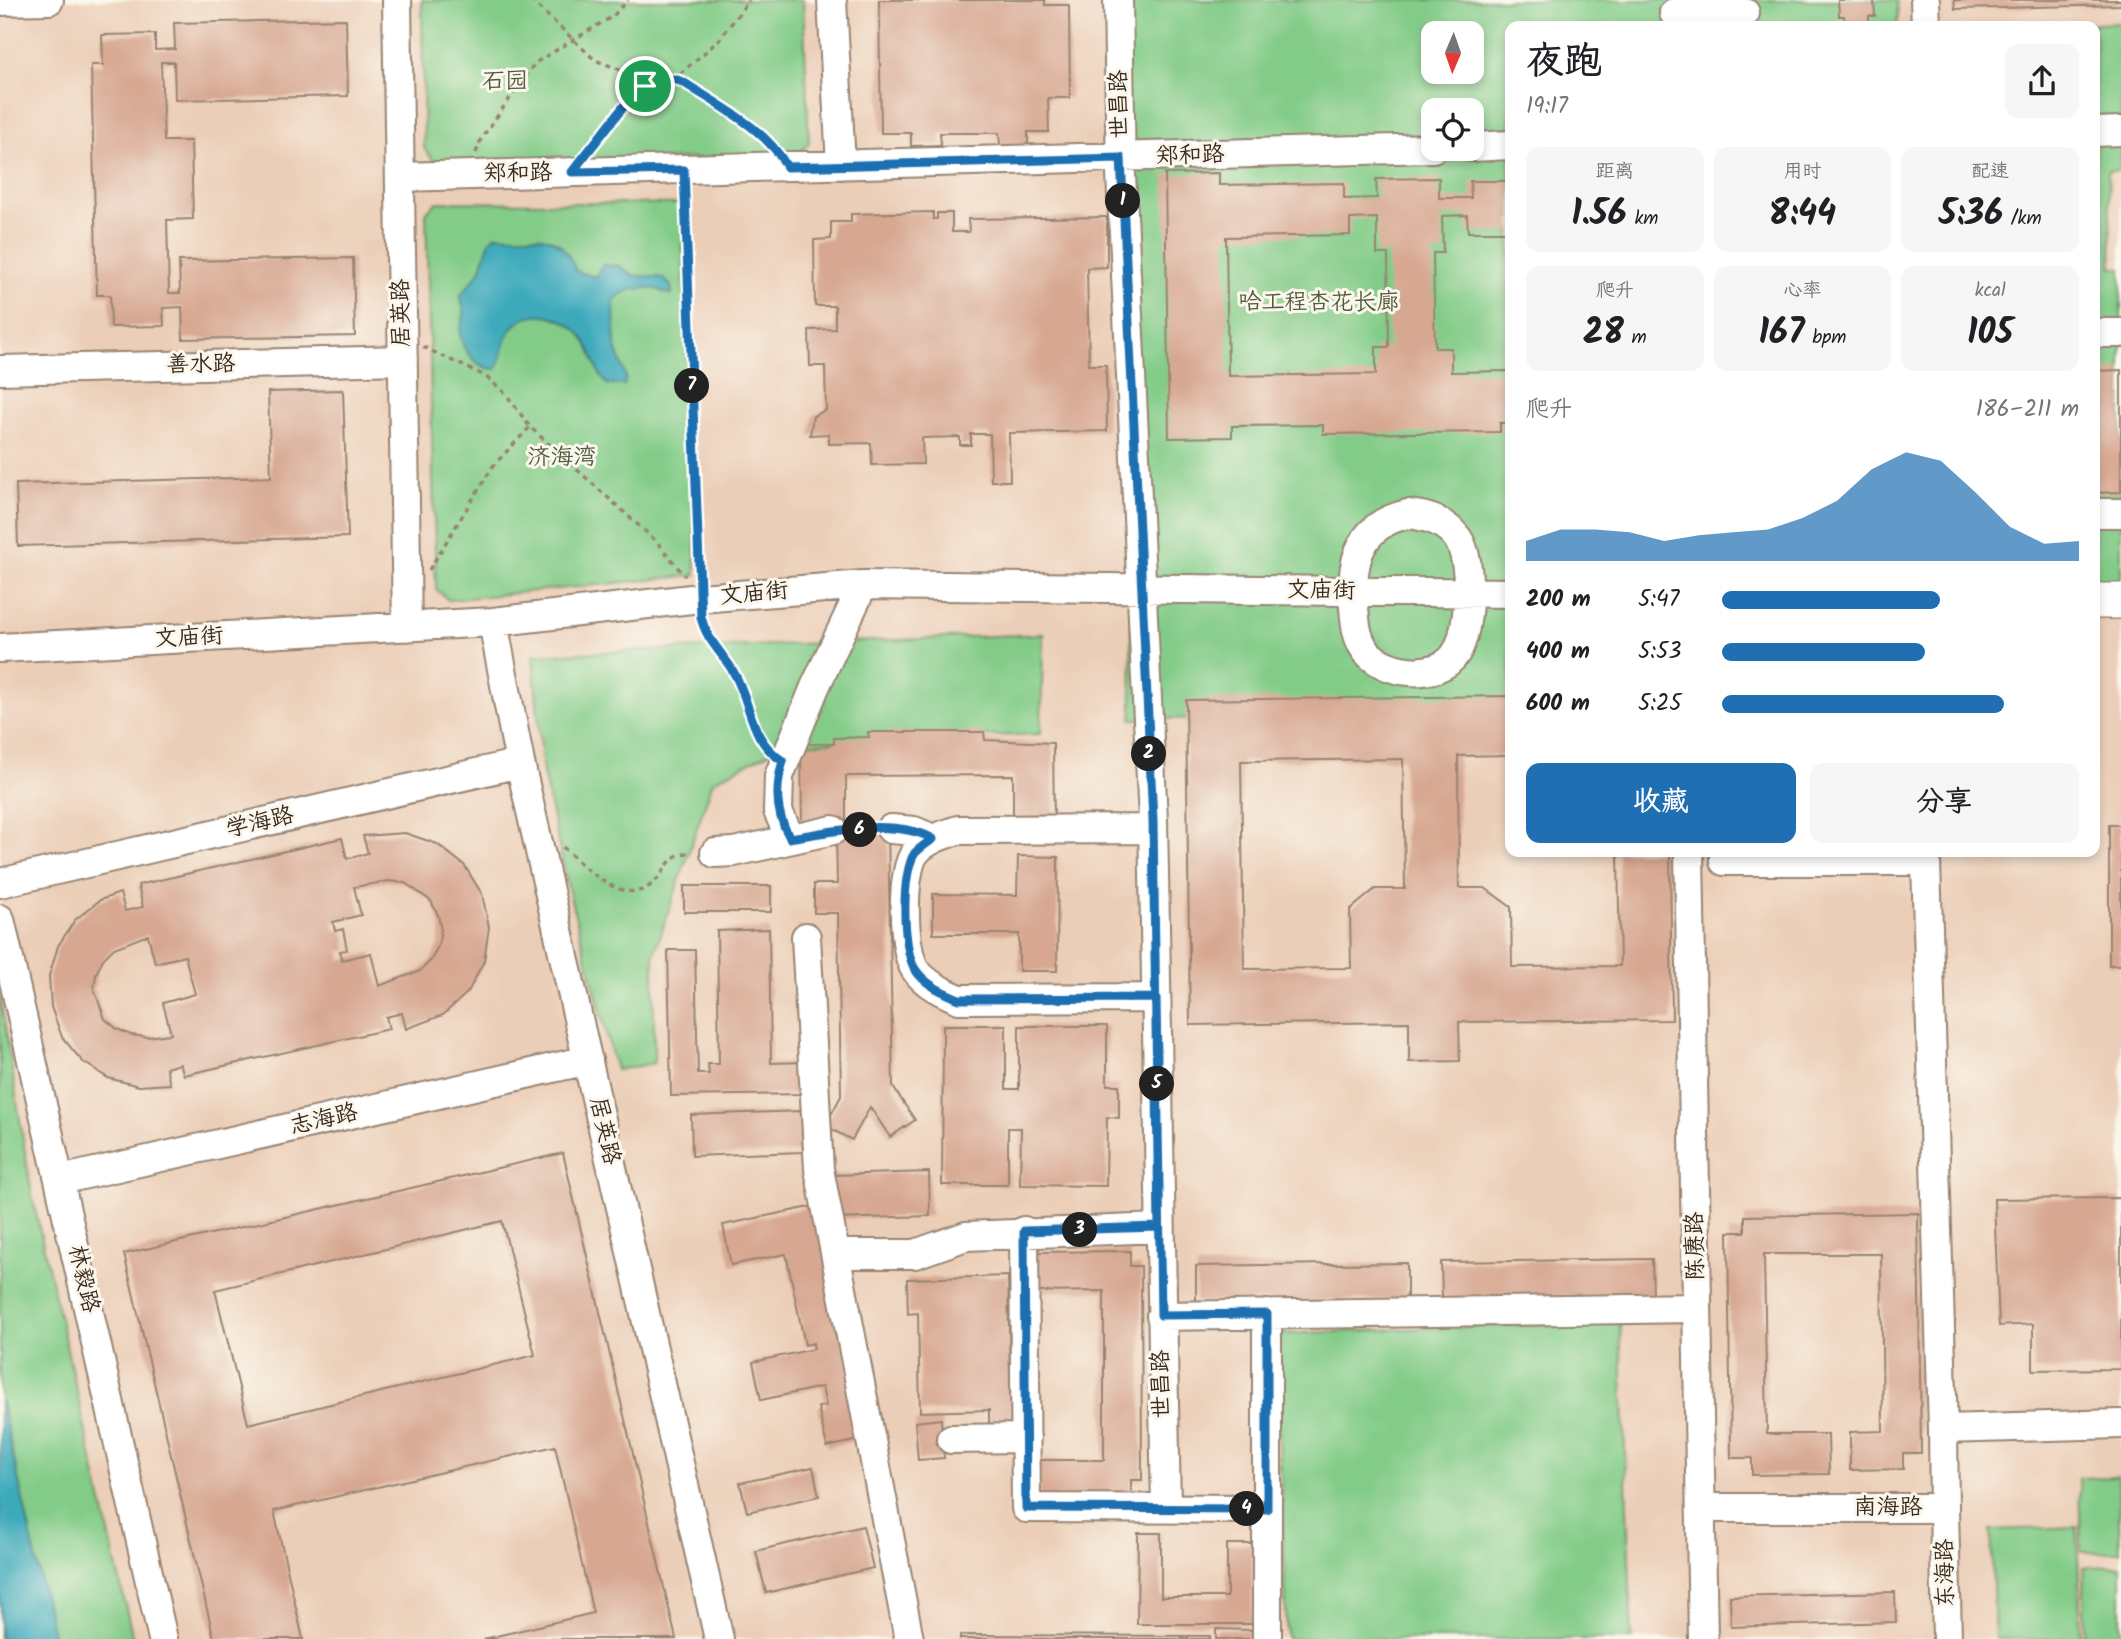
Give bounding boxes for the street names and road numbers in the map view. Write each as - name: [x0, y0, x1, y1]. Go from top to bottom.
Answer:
- street label: 世昌路: [1101, 69, 1139, 139]
- street label: 郑和路: [1155, 137, 1225, 175]
- street label: 郑和路: [483, 155, 553, 193]
- street label: 居英路: [383, 278, 421, 348]
- street label: 善水路: [166, 346, 236, 384]
- street label: 文庙街: [1286, 572, 1356, 610]
- street label: 文庙街: [718, 573, 790, 615]
- street label: 文庙街: [154, 618, 224, 658]
- street label: 学海路: [222, 798, 298, 848]
- street label: 居英路: [579, 1093, 629, 1169]
- street label: 志海路: [286, 1095, 362, 1145]
- street label: 陈赓路: [1677, 1211, 1715, 1281]
- street label: 林毅路: [58, 1241, 108, 1317]
- street label: 世昌路: [1143, 1349, 1181, 1419]
- street label: 南海路: [1854, 1490, 1923, 1526]
- street label: 东海路: [1927, 1538, 1965, 1608]

